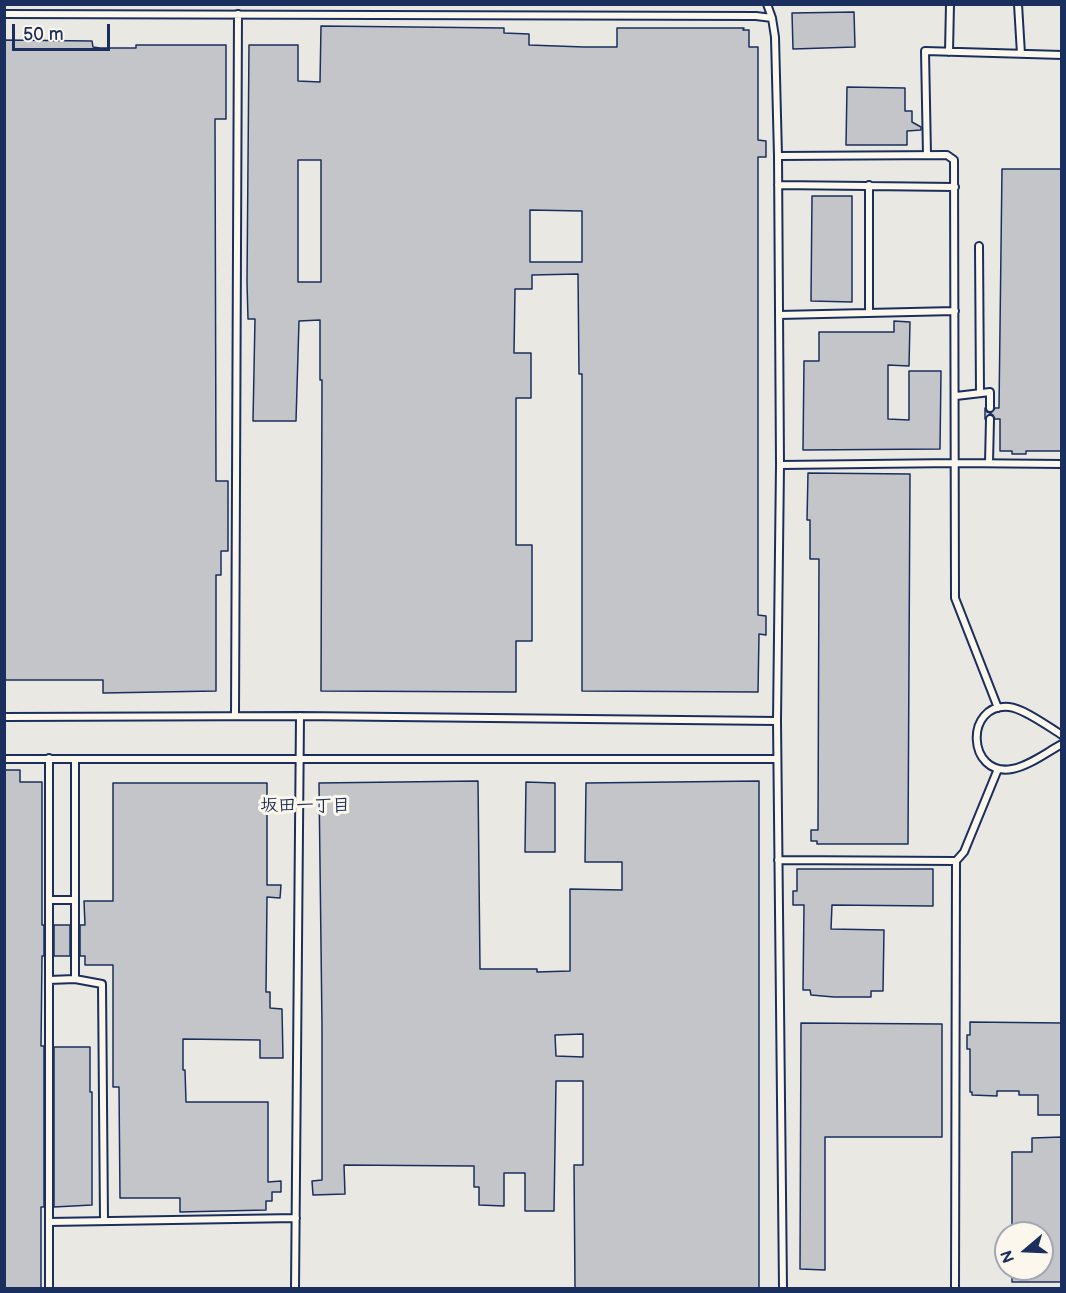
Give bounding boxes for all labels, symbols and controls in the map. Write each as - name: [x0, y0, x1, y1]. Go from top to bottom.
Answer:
- scale bar: [15, 12, 112, 50]
- text: 50 m: [23, 24, 64, 45]
- district label: 坂田一丁目: [260, 795, 350, 817]
- north arrow: [994, 1221, 1054, 1281]
- text: N: [997, 1248, 1019, 1265]

